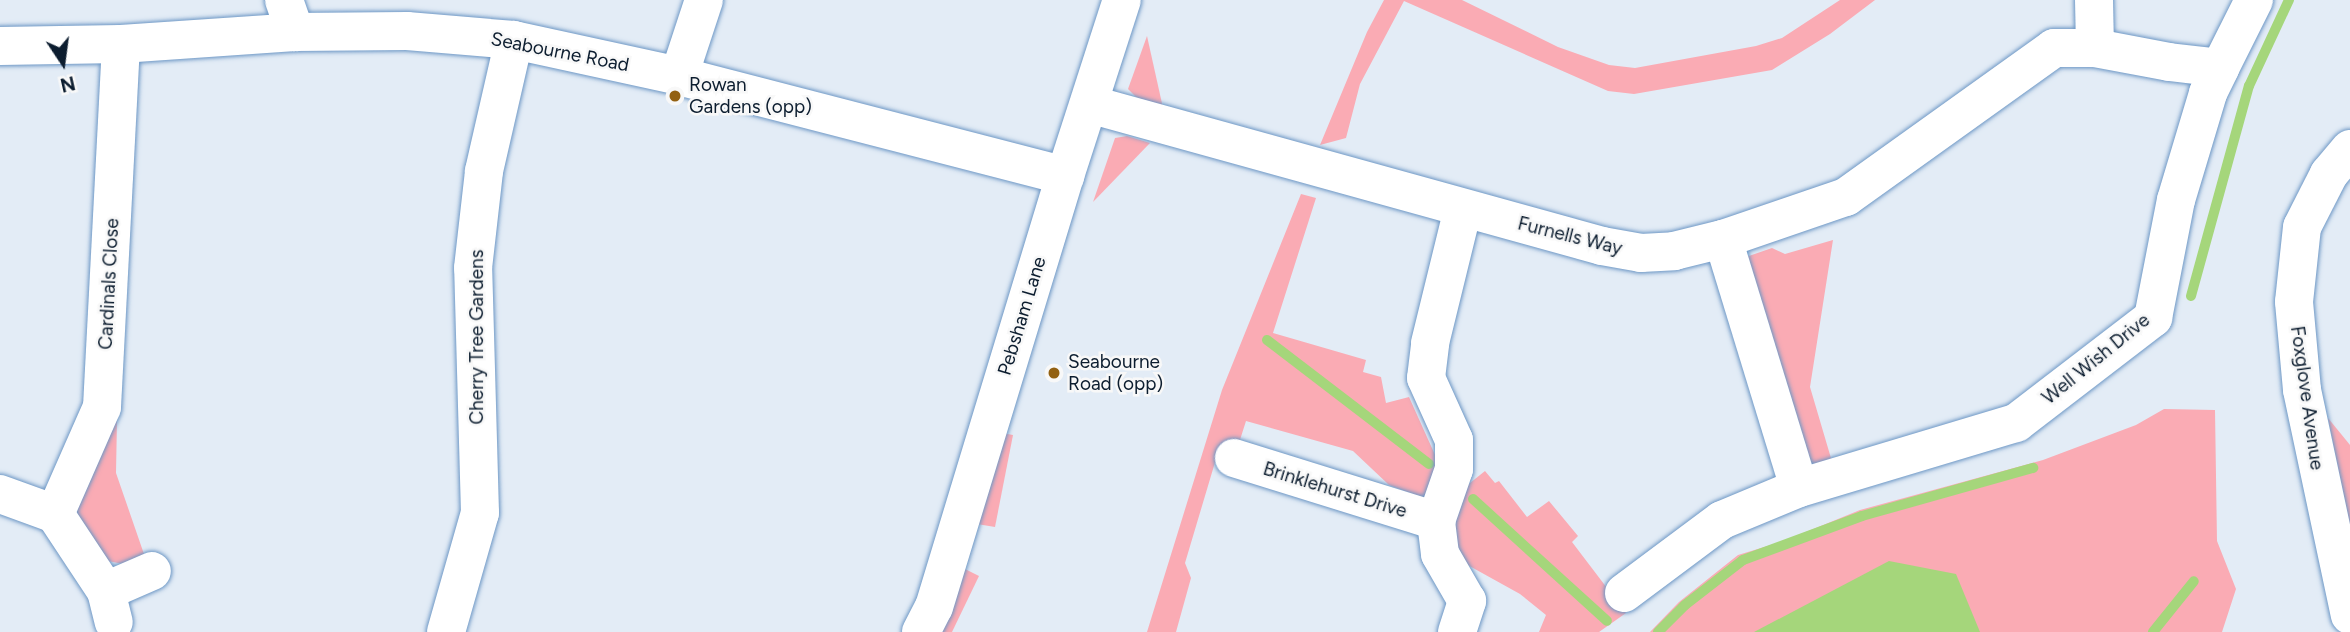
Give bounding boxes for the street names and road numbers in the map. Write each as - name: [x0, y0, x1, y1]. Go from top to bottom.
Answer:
- street label: Seabourne Road: [489, 27, 631, 77]
- street label: Furnells Way: [1515, 212, 1625, 260]
- street label: Cardinals Close: [94, 218, 124, 350]
- street label: Cherry Tree Gardens: [466, 249, 488, 425]
- street label: Pebsham Lane: [993, 254, 1051, 378]
- street label: Well Wish Drive: [2038, 309, 2154, 409]
- street label: Foxglove Avenue: [2286, 325, 2328, 471]
- street label: Brinklehurst Drive: [1260, 457, 1410, 523]

